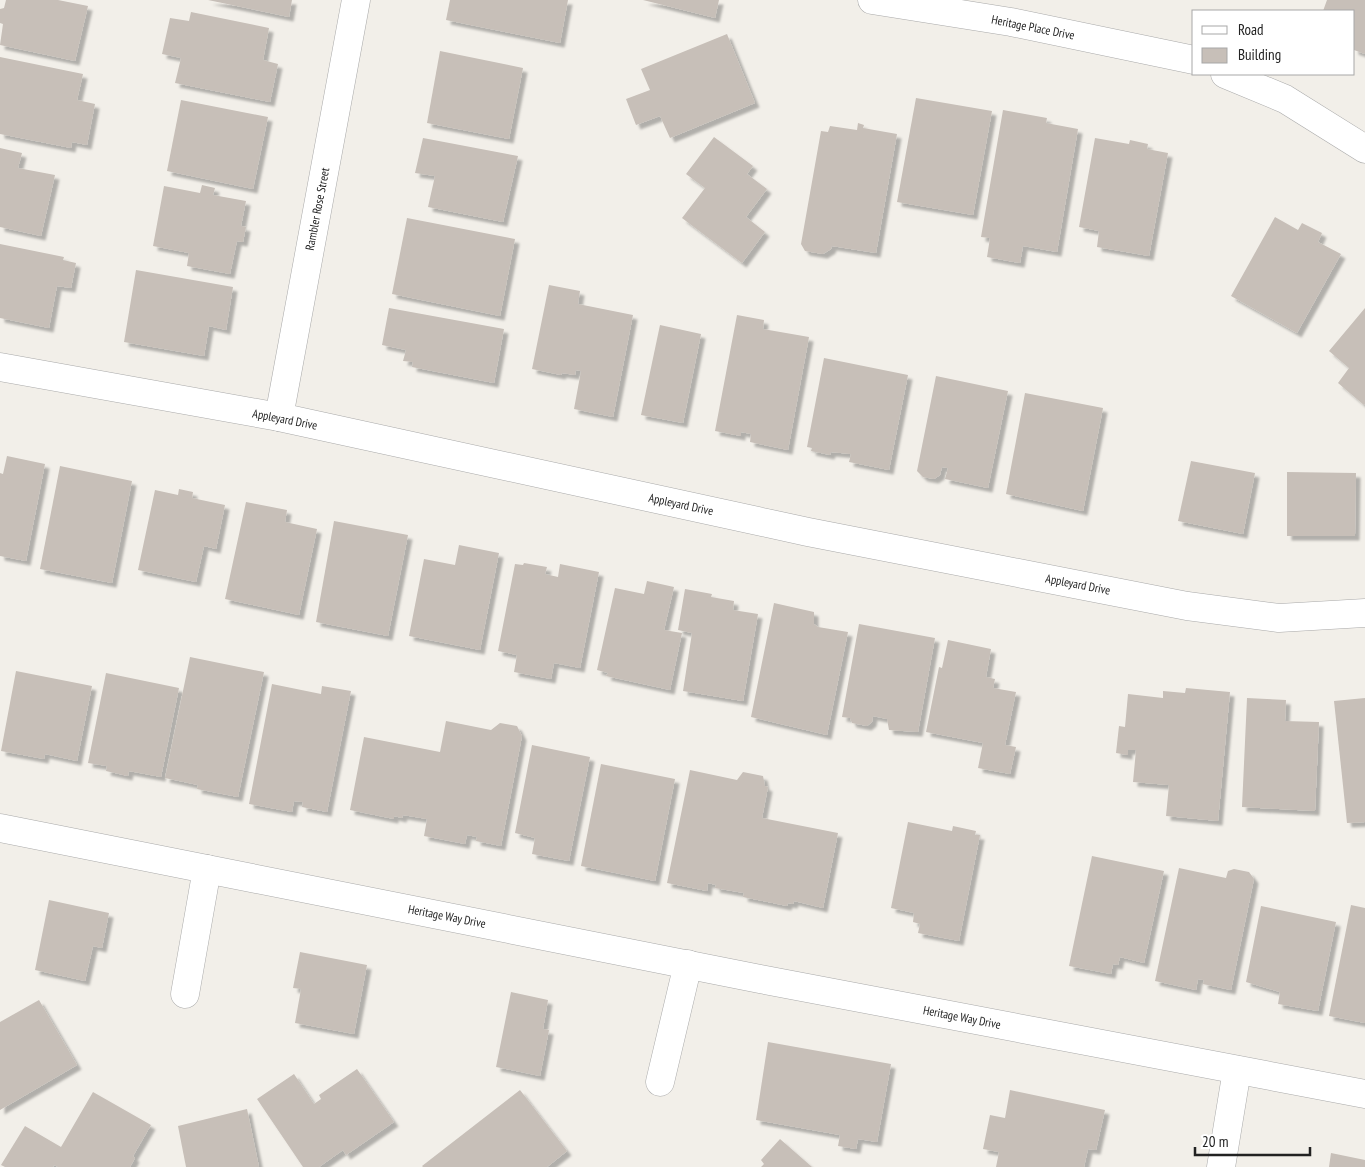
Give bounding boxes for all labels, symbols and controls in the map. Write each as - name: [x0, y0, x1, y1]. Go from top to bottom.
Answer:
- legend: [1192, 10, 1355, 75]
- street label: Heritage Place Drive: [990, 12, 1076, 42]
- text: Road: [1238, 20, 1264, 39]
- text: Building: [1238, 45, 1281, 64]
- street label: Rambler Rose Street: [302, 166, 333, 252]
- street label: Appleyard Drive: [251, 405, 319, 433]
- street label: Appleyard Drive: [647, 490, 715, 518]
- street label: Appleyard Drive: [1044, 570, 1112, 598]
- street label: Heritage Way Drive: [407, 901, 487, 931]
- street label: Heritage Way Drive: [922, 1002, 1002, 1032]
- scale bar: [1195, 1124, 1310, 1156]
- text: 20 m: [1202, 1132, 1228, 1151]

